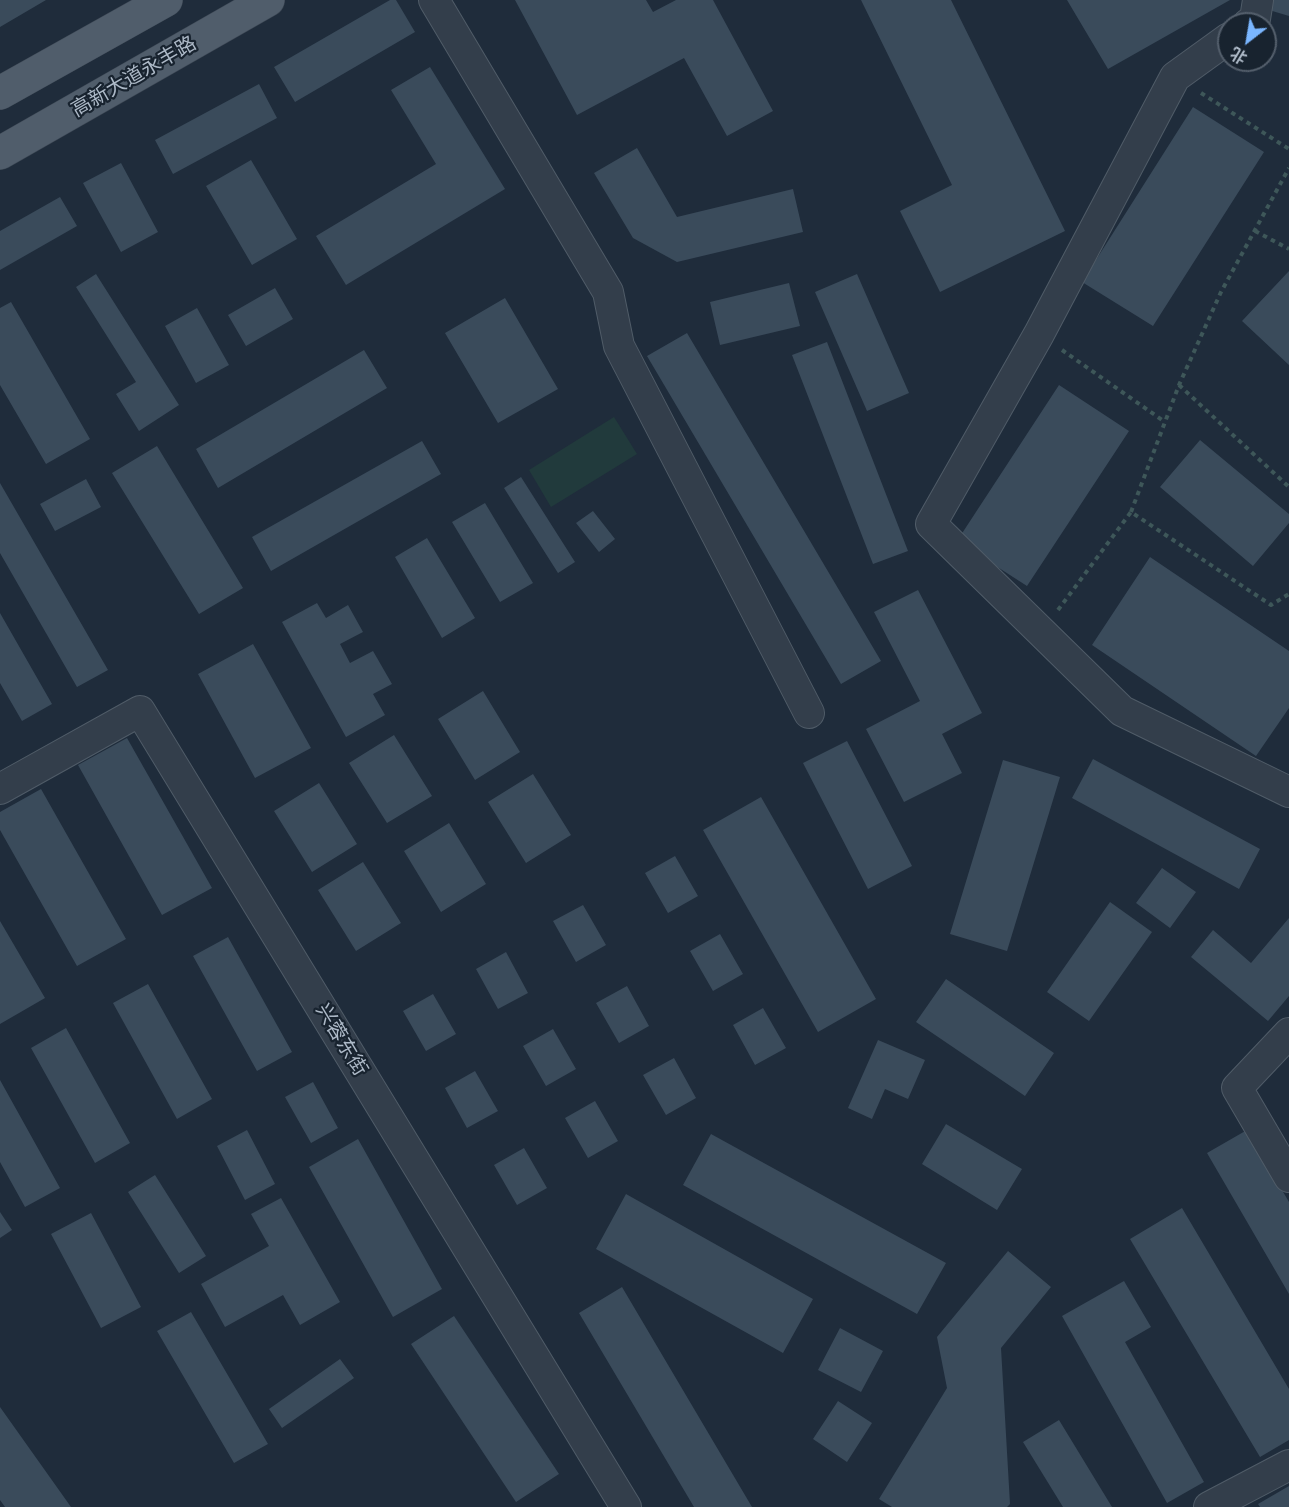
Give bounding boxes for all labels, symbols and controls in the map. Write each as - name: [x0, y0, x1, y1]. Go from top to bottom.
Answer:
- north arrow: [1217, 12, 1277, 72]
- street label: 高新大道永丰路: [67, 32, 201, 122]
- text: 北: [1226, 42, 1251, 69]
- street label: 兴蓉东街: [310, 1000, 372, 1080]

